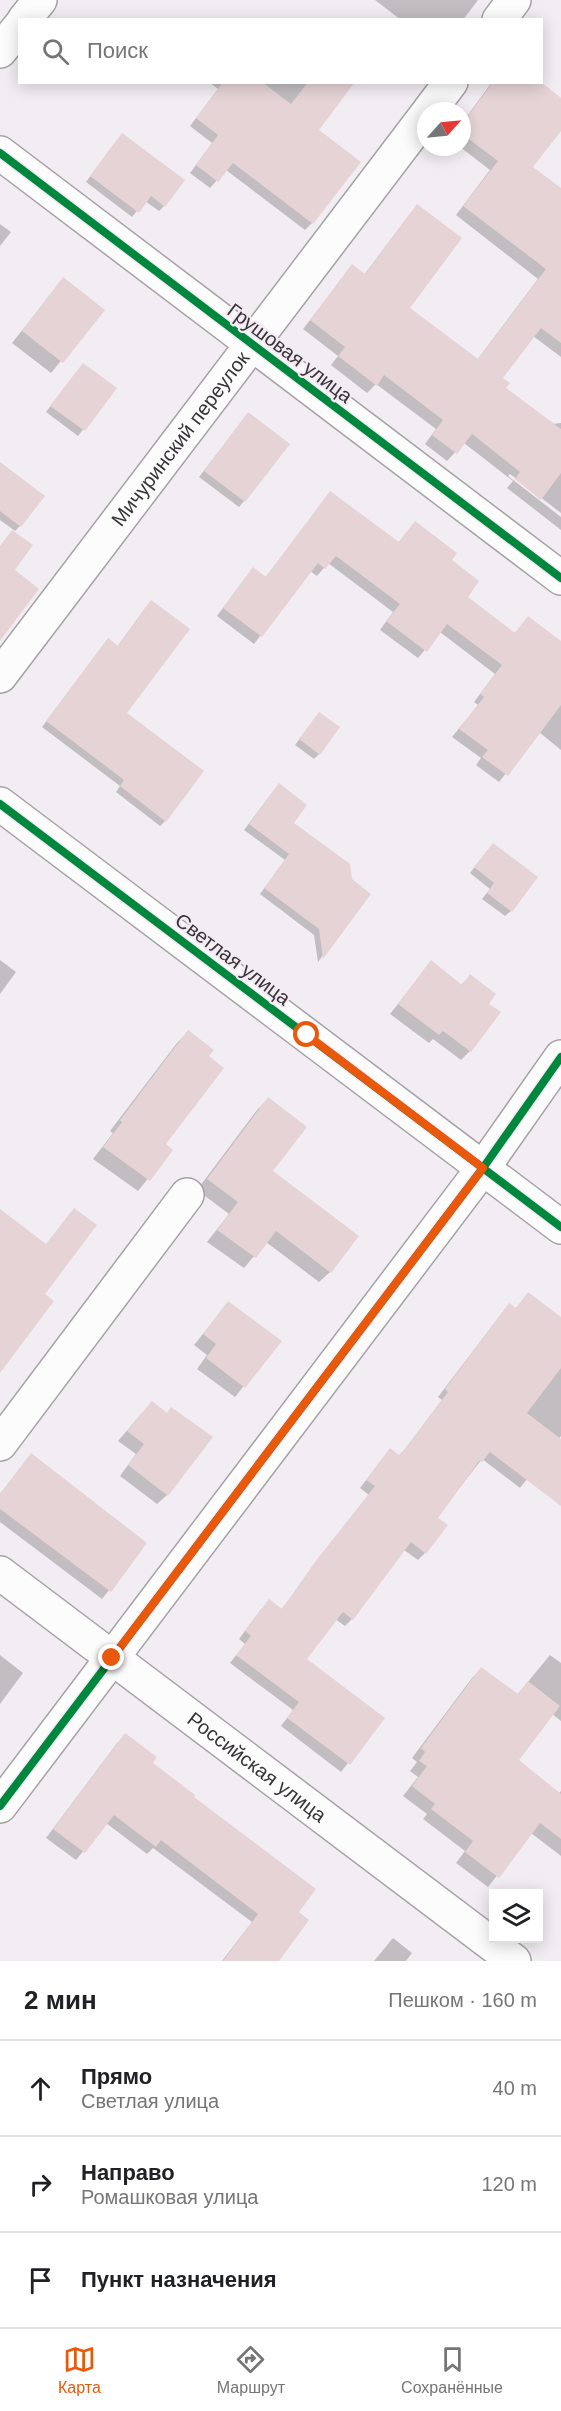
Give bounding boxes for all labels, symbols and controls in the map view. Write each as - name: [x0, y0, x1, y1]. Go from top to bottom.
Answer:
- search box: [18, 18, 543, 84]
- icon: search: [39, 35, 72, 68]
- text: Поиск: [87, 38, 148, 63]
- north arrow: [417, 102, 471, 156]
- street label: Грушовая улица: [223, 299, 357, 408]
- street label: Мичуринский переулок: [107, 347, 254, 530]
- street label: Светлая улица: [171, 909, 295, 1010]
- route start: [293, 1021, 319, 1047]
- route end: [98, 1644, 124, 1670]
- street label: Российская улица: [183, 1708, 331, 1827]
- map controls: [489, 1889, 543, 1943]
- button: layers: [489, 1889, 543, 1943]
- text: 2 мин: [24, 1985, 97, 2015]
- text: Пешком · 160 m: [388, 1989, 537, 2011]
- text: Прямо: [81, 2064, 152, 2089]
- icon: ahead: [24, 2072, 57, 2105]
- text: 40 m: [493, 2077, 537, 2099]
- text: Светлая улица: [81, 2090, 219, 2112]
- text: Направо: [81, 2160, 175, 2185]
- icon: right: [24, 2168, 57, 2201]
- text: 120 m: [481, 2173, 537, 2195]
- text: Ромашковая улица: [81, 2186, 259, 2208]
- icon: arrive: [24, 2264, 57, 2297]
- text: Пункт назначения: [81, 2267, 277, 2292]
- tab: Карта: [58, 2343, 101, 2397]
- tab: Маршрут: [217, 2343, 285, 2397]
- tab: Сохранённые: [401, 2343, 503, 2397]

